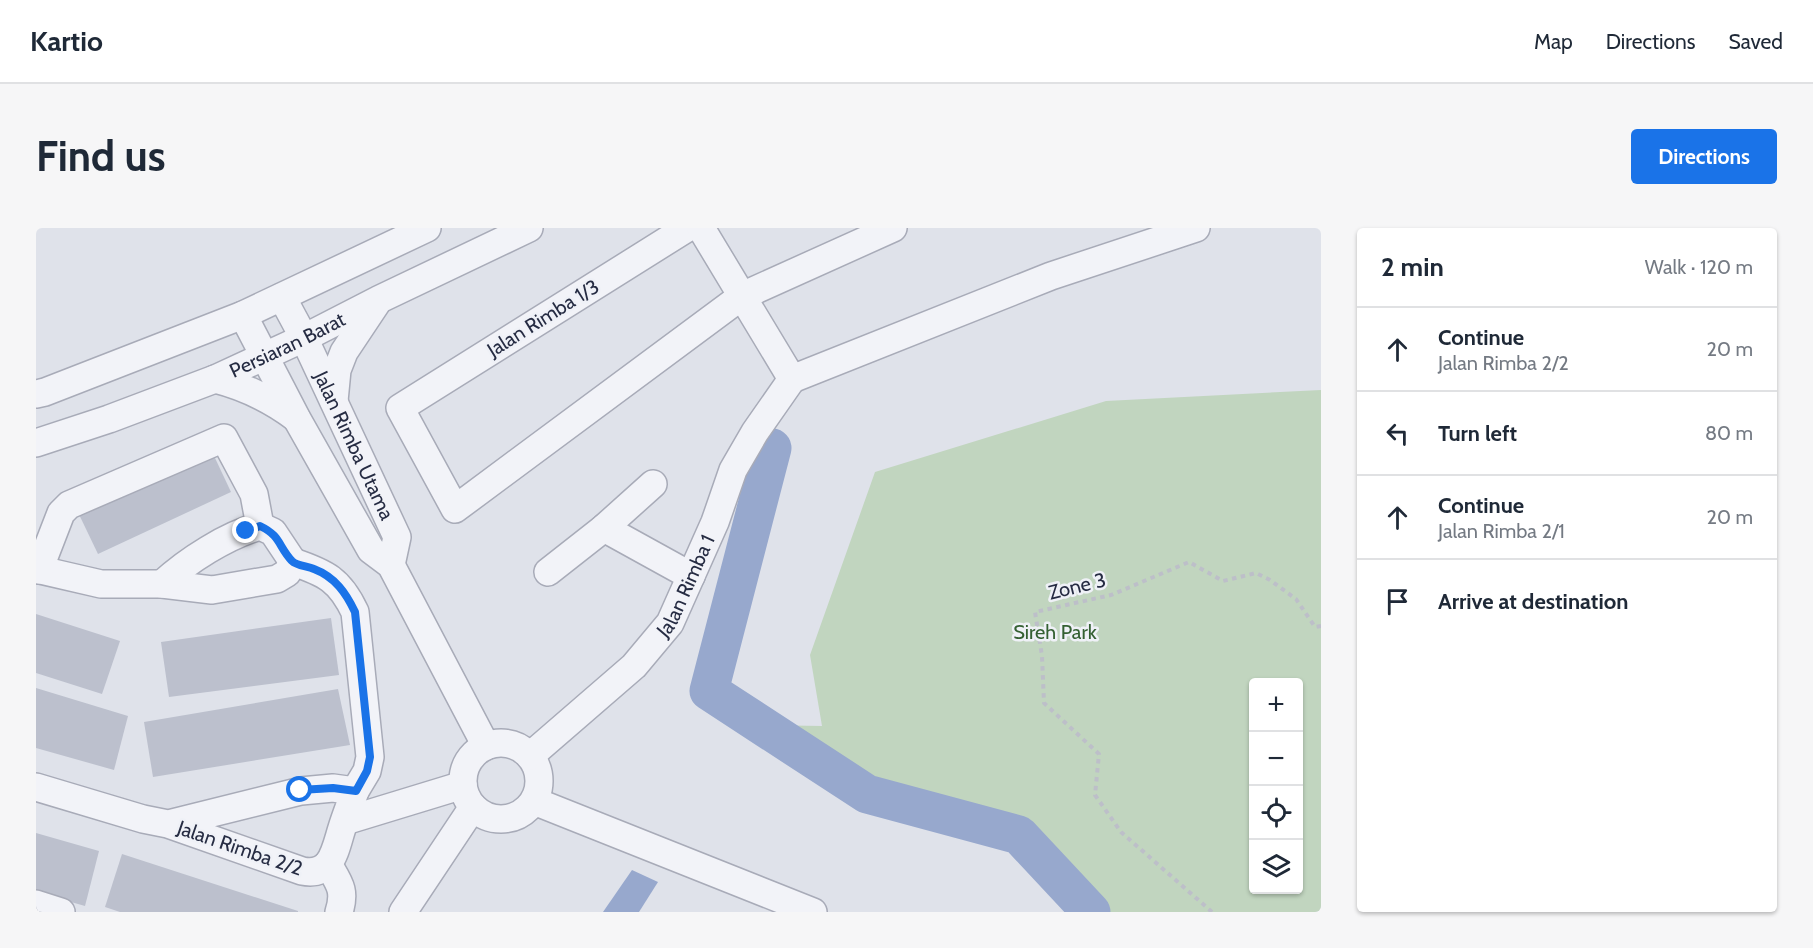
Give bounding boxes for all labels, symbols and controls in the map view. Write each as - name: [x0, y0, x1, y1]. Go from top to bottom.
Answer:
- text: Kartio: [30, 24, 103, 58]
- text: Map: [1534, 29, 1573, 54]
- text: Directions: [1606, 29, 1695, 54]
- text: Saved: [1728, 29, 1783, 54]
- button: Directions: [1631, 129, 1777, 184]
- text: Find us: [36, 130, 165, 182]
- text: 2 min: [1381, 251, 1444, 283]
- text: Walk · 120 m: [1645, 255, 1753, 279]
- street label: Jalan Rimba 1/3: [482, 274, 603, 362]
- street label: Persiaran Barat: [226, 307, 349, 383]
- text: Continue: [1438, 324, 1524, 351]
- icon: ahead: [1381, 333, 1414, 366]
- text: 20 m: [1707, 337, 1753, 361]
- text: Jalan Rimba 2/2: [1438, 351, 1569, 375]
- street label: Jalan Rimba Utama: [309, 366, 399, 524]
- icon: left: [1381, 417, 1414, 450]
- text: Turn left: [1438, 420, 1517, 447]
- text: 80 m: [1705, 421, 1753, 445]
- text: Continue: [1438, 492, 1524, 519]
- icon: ahead: [1381, 501, 1414, 534]
- text: 20 m: [1707, 505, 1753, 529]
- route end: [232, 517, 258, 543]
- text: Jalan Rimba 2/1: [1438, 519, 1565, 543]
- street label: Jalan Rimba 1: [651, 531, 720, 643]
- street label: Zone 3: [1046, 567, 1108, 605]
- icon: arrive: [1381, 585, 1414, 618]
- text: Arrive at destination: [1438, 588, 1628, 615]
- park label: Sireh Park: [1013, 620, 1097, 644]
- map controls: [1249, 678, 1303, 894]
- button: +: [1249, 678, 1303, 732]
- button: −: [1249, 732, 1303, 786]
- route start: [286, 776, 312, 802]
- button: locate: [1249, 786, 1303, 840]
- street label: Jalan Rimba 2/2: [173, 815, 306, 881]
- button: layers: [1249, 840, 1303, 894]

